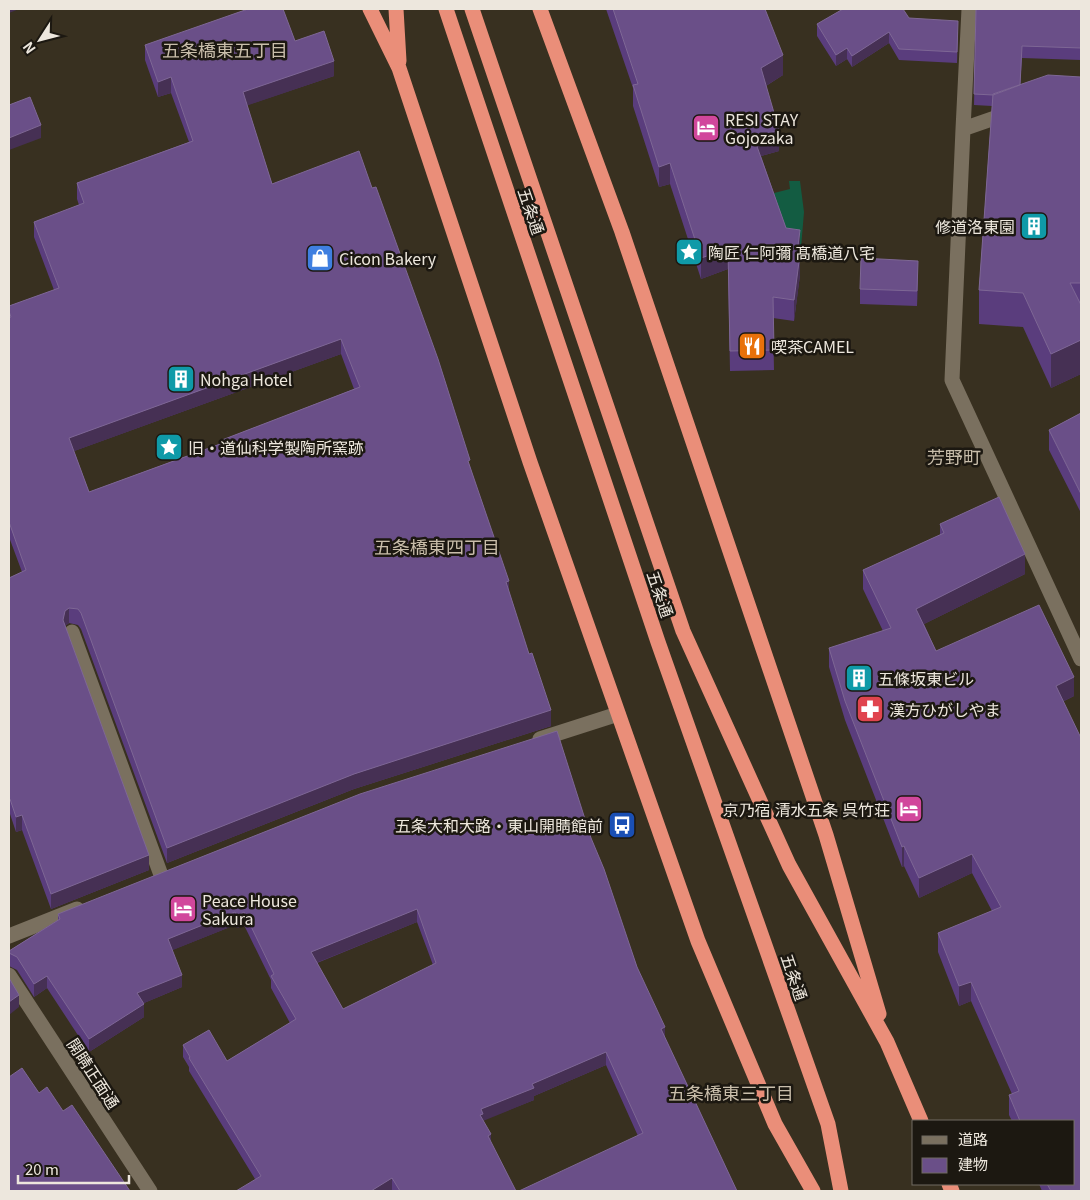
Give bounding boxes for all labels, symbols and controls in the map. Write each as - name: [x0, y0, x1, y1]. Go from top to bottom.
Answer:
- north arrow: [15, 15, 65, 65]
- district label: 五条橋東五丁目: [162, 36, 288, 62]
- text: N: [17, 38, 40, 58]
- place label: RESI STAY Gojozaka: [725, 107, 799, 149]
- hotel icon: RESI STAY Gojozaka: [691, 113, 721, 143]
- street label: 五条通: [513, 184, 551, 238]
- building icon: 修道洛東園: [1019, 211, 1049, 241]
- place label: 修道洛東園: [935, 214, 1015, 238]
- place icon: 陶匠 仁阿彌 髙橋道八宅: [674, 237, 704, 267]
- place label: 陶匠 仁阿彌 髙橋道八宅: [708, 240, 875, 264]
- shop icon: Cicon Bakery: [305, 243, 335, 273]
- place label: Cicon Bakery: [339, 246, 437, 270]
- restaurant icon: 喫茶CAMEL: [737, 331, 767, 361]
- place label: 喫茶CAMEL: [771, 334, 854, 358]
- building icon: Nohga Hotel: [166, 364, 196, 394]
- place label: Nohga Hotel: [200, 367, 292, 391]
- place icon: 旧・道仙科学製陶所窯跡: [154, 432, 184, 462]
- place label: 旧・道仙科学製陶所窯跡: [188, 435, 364, 459]
- district label: 芳野町: [927, 443, 981, 469]
- district label: 五条橋東四丁目: [374, 533, 500, 559]
- street label: 五条通: [642, 567, 680, 621]
- building icon: 五條坂東ビル: [844, 663, 874, 693]
- place label: 五條坂東ビル: [878, 666, 974, 690]
- pharmacy icon: 漢方ひがしやま: [855, 694, 885, 724]
- place label: 漢方ひがしやま: [889, 697, 1001, 721]
- hotel icon: 京乃宿 清水五条 呉竹荘: [894, 794, 924, 824]
- place label: 京乃宿 清水五条 呉竹荘: [723, 797, 890, 821]
- bus stop icon: 五条大和大路・東山開睛館前: [607, 810, 637, 840]
- place label: 五条大和大路・東山開睛館前: [395, 813, 603, 837]
- place label: Peace House Sakura: [202, 888, 297, 930]
- hotel icon: Peace House Sakura: [168, 894, 198, 924]
- street label: 五条通: [776, 950, 814, 1004]
- street label: 開睛正面通: [62, 1033, 126, 1113]
- district label: 五条橋東三丁目: [668, 1079, 794, 1105]
- legend: [912, 1120, 1075, 1185]
- text: 道路: [958, 1128, 988, 1149]
- scale bar: [18, 1152, 129, 1184]
- text: 建物: [958, 1153, 988, 1174]
- text: 20 m: [25, 1158, 59, 1179]

